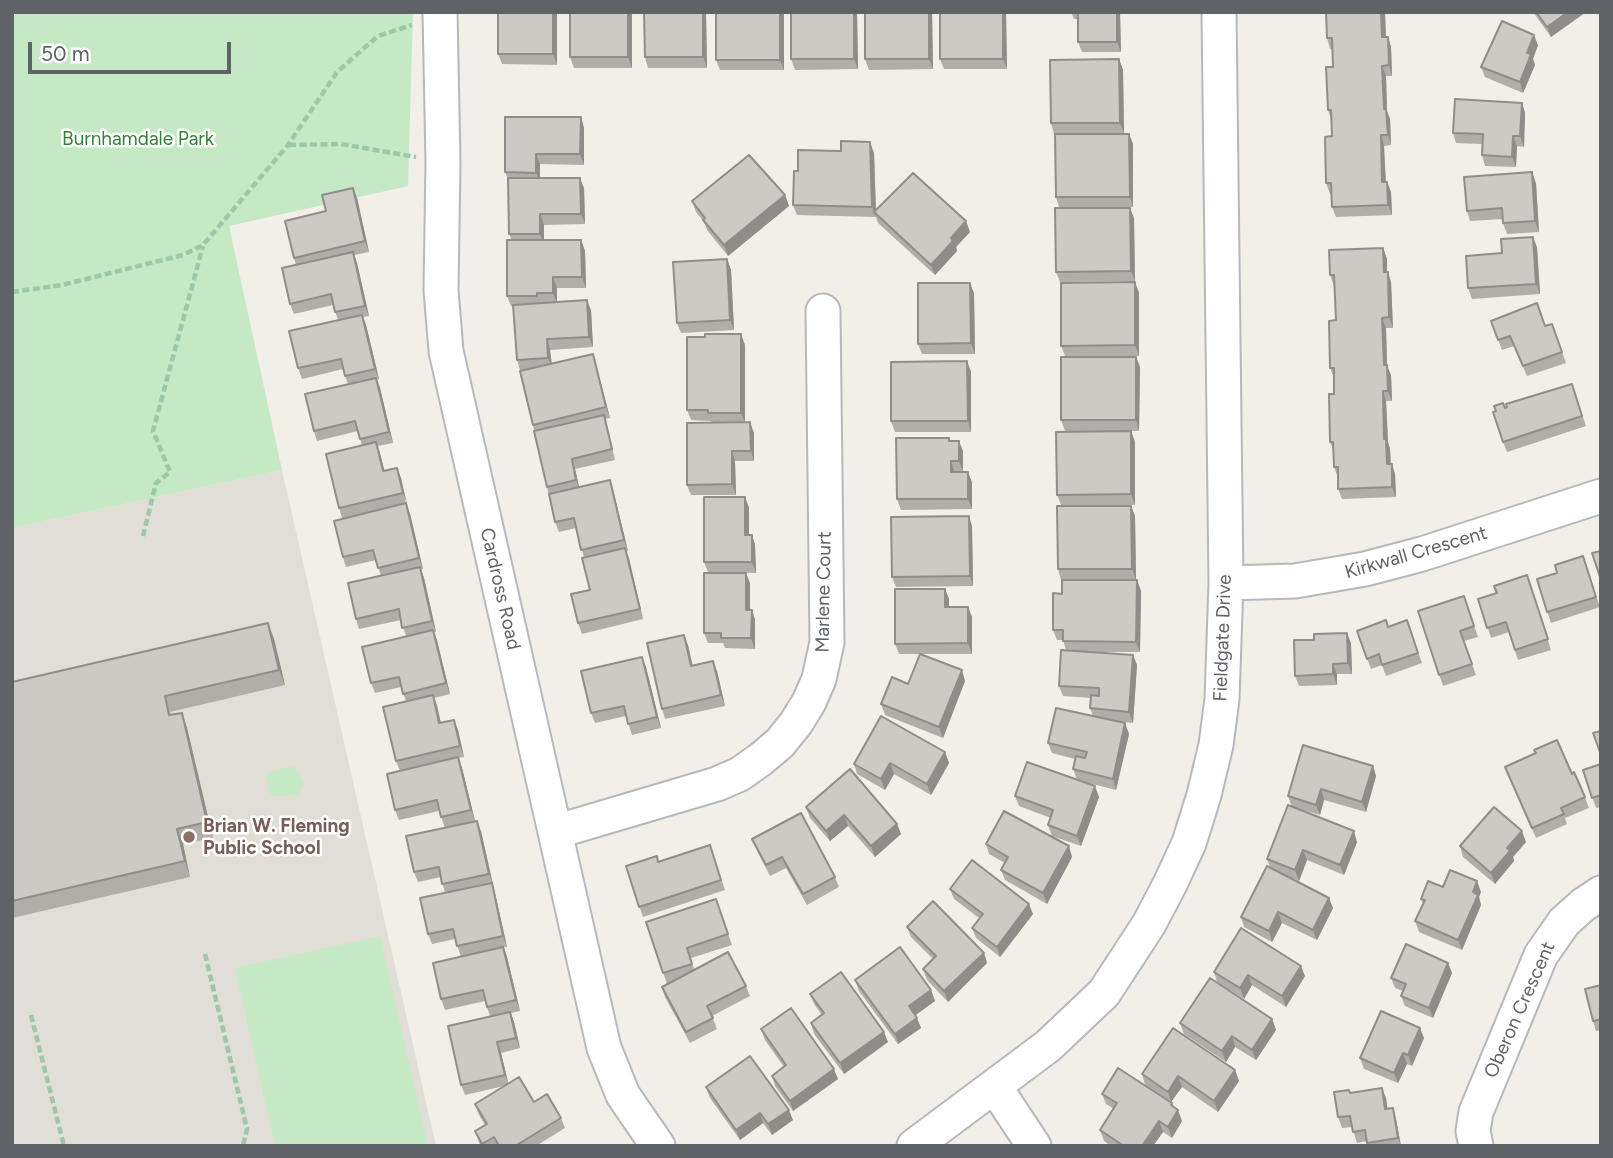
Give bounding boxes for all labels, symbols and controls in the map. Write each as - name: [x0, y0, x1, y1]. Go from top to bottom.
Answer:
- scale bar: [32, 28, 234, 72]
- text: 50 m: [41, 41, 90, 66]
- park label: Burnhamdale Park: [62, 128, 214, 150]
- street label: Kirkwall Crescent: [1342, 522, 1490, 584]
- street label: Cardross Road: [475, 526, 525, 652]
- street label: Marlene Court: [812, 531, 836, 653]
- street label: Fieldgate Drive: [1209, 574, 1237, 702]
- place label: Brian W. Fleming Public School: [203, 815, 350, 859]
- marker: Brian W. Fleming Public School: [181, 829, 197, 845]
- street label: Oberon Crescent: [1480, 938, 1560, 1082]

